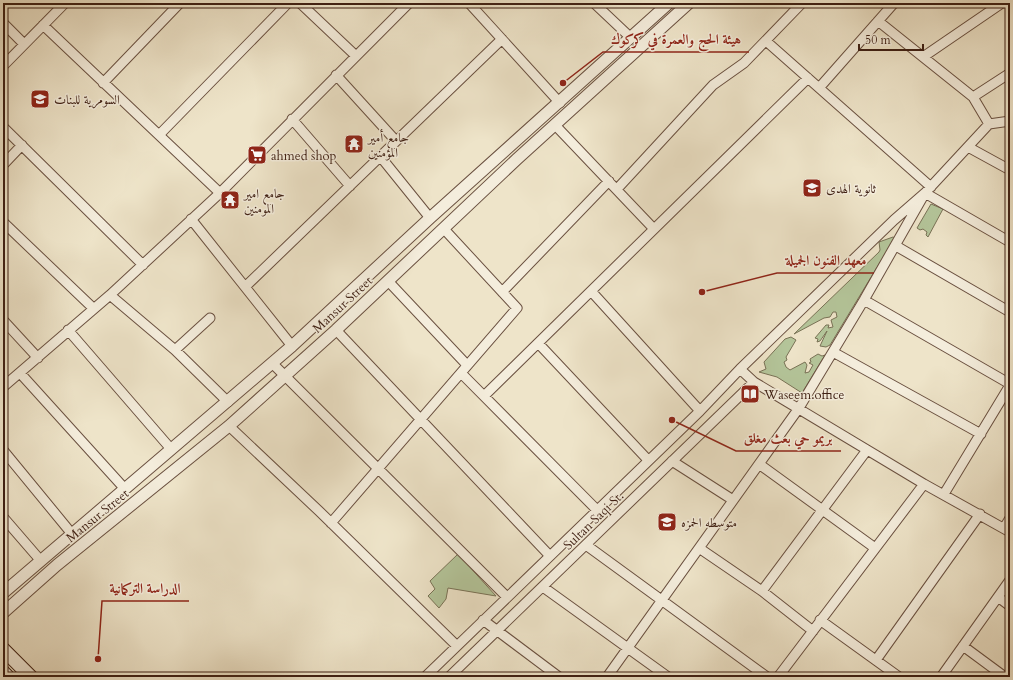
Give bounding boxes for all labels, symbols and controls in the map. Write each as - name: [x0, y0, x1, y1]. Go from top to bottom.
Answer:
- callout: هيئة الحج والعمرة في كركوك: [603, 26, 749, 52]
- scale bar: [859, 26, 923, 52]
- text: هيئة الحج والعمرة في كركوك: [611, 30, 741, 52]
- text: 50 m: [865, 32, 892, 48]
- school or university icon: السومرية للبنات: [29, 88, 51, 110]
- place label: السومرية للبنات: [54, 91, 120, 109]
- place label: جامع أمير المؤمنين: [366, 129, 409, 162]
- temple icon: جامع أمير المؤمنين: [343, 133, 365, 155]
- supermarket icon: ahmed shop: [246, 144, 268, 166]
- place label: ahmed shop: [271, 147, 337, 165]
- school or university icon: ثانوية الهدى: [801, 177, 823, 199]
- place label: ثانوية الهدى: [826, 180, 876, 198]
- place label: جامع امير المومنين: [242, 185, 285, 218]
- temple icon: جامع امير المومنين: [219, 189, 241, 211]
- callout: معهد الفنون الجميلة: [777, 247, 874, 273]
- text: معهد الفنون الجميلة: [785, 251, 866, 270]
- street label: Mansur Street: [309, 272, 377, 337]
- library icon: Waseem.office: [739, 383, 761, 405]
- place label: Waseem.office: [763, 386, 845, 404]
- callout: بريمو حي بعث مغلق: [736, 425, 841, 451]
- text: بريمو حي بعث مغلق: [744, 429, 833, 450]
- street label: Mansur Street: [62, 485, 133, 547]
- street label: Sultan Saqi St.: [559, 487, 628, 554]
- school or university icon: متوسطه الحمزه: [656, 511, 678, 533]
- place label: متوسطه الحمزه: [681, 514, 737, 532]
- callout: الدراسة التركمانية: [102, 575, 189, 601]
- text: الدراسة التركمانية: [109, 579, 181, 598]

